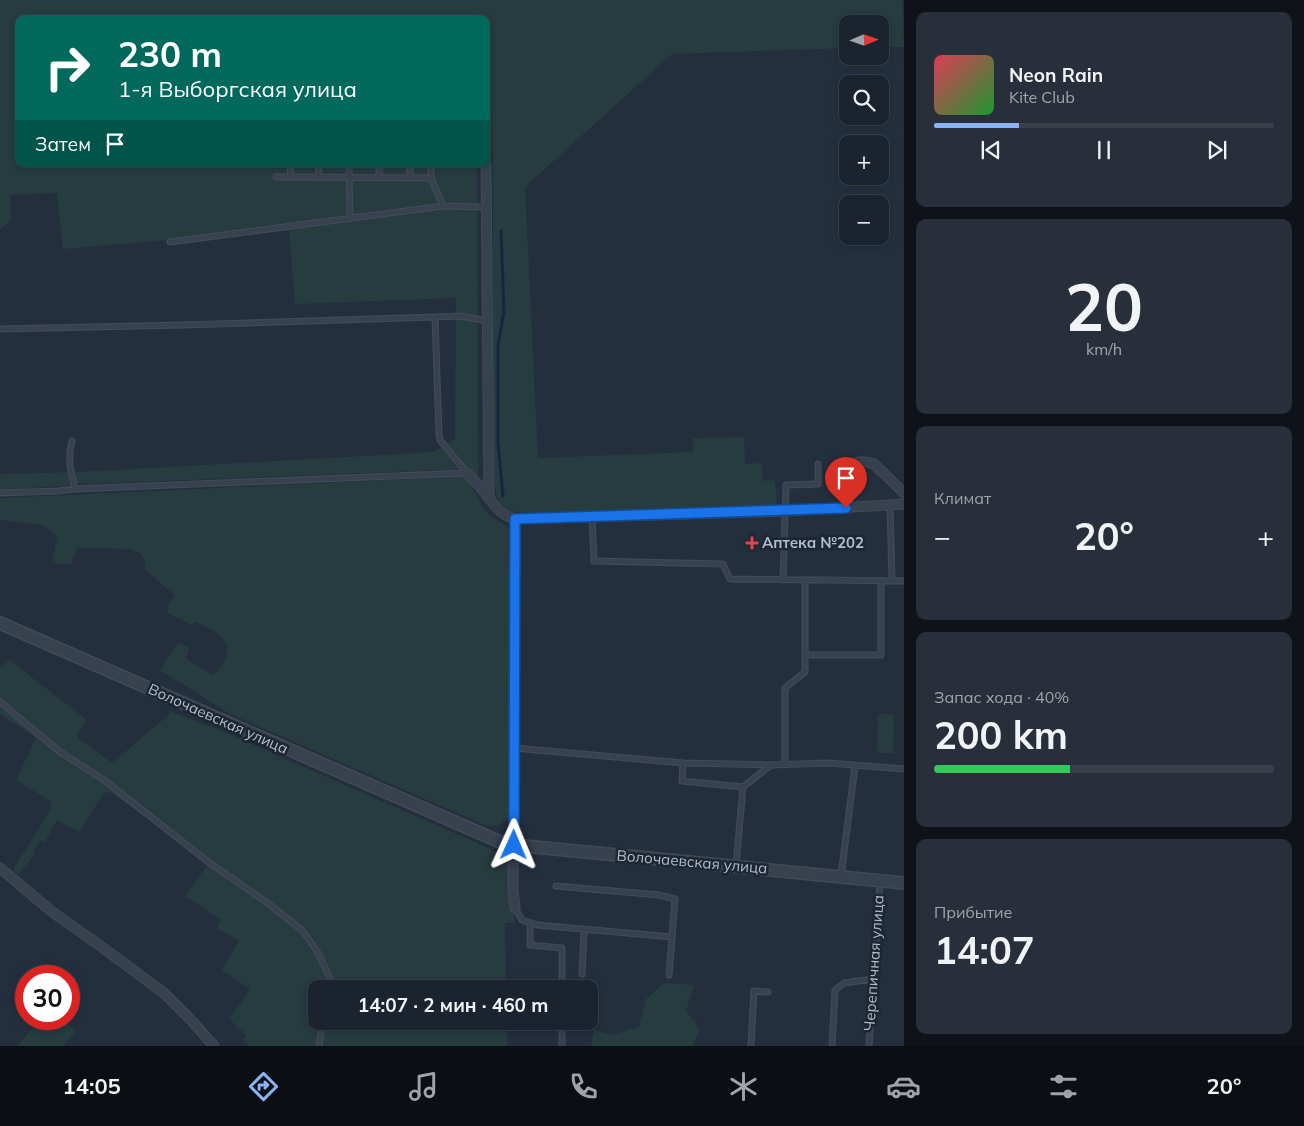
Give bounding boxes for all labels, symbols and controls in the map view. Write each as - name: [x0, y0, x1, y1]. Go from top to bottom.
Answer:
- north arrow: [839, 15, 889, 65]
- map controls: [839, 15, 889, 245]
- text: 230 m: [118, 32, 222, 76]
- icon: right: [35, 35, 100, 100]
- text: Neon Rain: [1009, 63, 1103, 87]
- text: 1-я Выборгская улица: [118, 75, 357, 103]
- button: search: [839, 75, 889, 125]
- text: Kite Club: [1009, 87, 1075, 107]
- icon: arrive: [101, 130, 129, 158]
- text: Затем: [35, 132, 91, 156]
- button: +: [839, 135, 889, 185]
- icon: previous: [977, 136, 1005, 164]
- icon: pause: [1090, 136, 1118, 164]
- icon: next: [1203, 136, 1231, 164]
- button: −: [839, 195, 889, 245]
- text: 20: [1065, 266, 1143, 347]
- text: km/h: [1086, 339, 1122, 359]
- pin: [825, 457, 867, 508]
- icon: arrive: [832, 464, 860, 492]
- text: Климат: [934, 488, 991, 508]
- text: 20°: [1074, 512, 1134, 560]
- text: −: [934, 519, 951, 554]
- text: +: [1257, 519, 1274, 554]
- place label: Аптека №202: [762, 533, 864, 552]
- marker: Аптека №202: [746, 537, 758, 549]
- street label: Волочаевская улица: [145, 679, 291, 758]
- text: Запас хода · 40%: [934, 687, 1069, 707]
- text: 200 km: [934, 711, 1068, 759]
- position arrow: [487, 818, 539, 870]
- street label: Волочаевская улица: [616, 845, 768, 878]
- street label: Черепичная улица: [859, 894, 888, 1032]
- text: Прибытие: [934, 902, 1012, 922]
- text: 14:07: [934, 926, 1035, 974]
- speed limit sign: 30: [15, 965, 80, 1030]
- text: 14:07 · 2 мин · 460 m: [358, 993, 548, 1017]
- icon: directions: [246, 1069, 281, 1104]
- icon: music: [406, 1069, 441, 1104]
- icon: phone: [566, 1069, 601, 1104]
- icon: climate: [726, 1069, 761, 1104]
- icon: car: [886, 1069, 921, 1104]
- icon: filters: [1046, 1069, 1081, 1104]
- text: 14:05: [63, 1072, 121, 1100]
- text: 20°: [1207, 1072, 1241, 1100]

